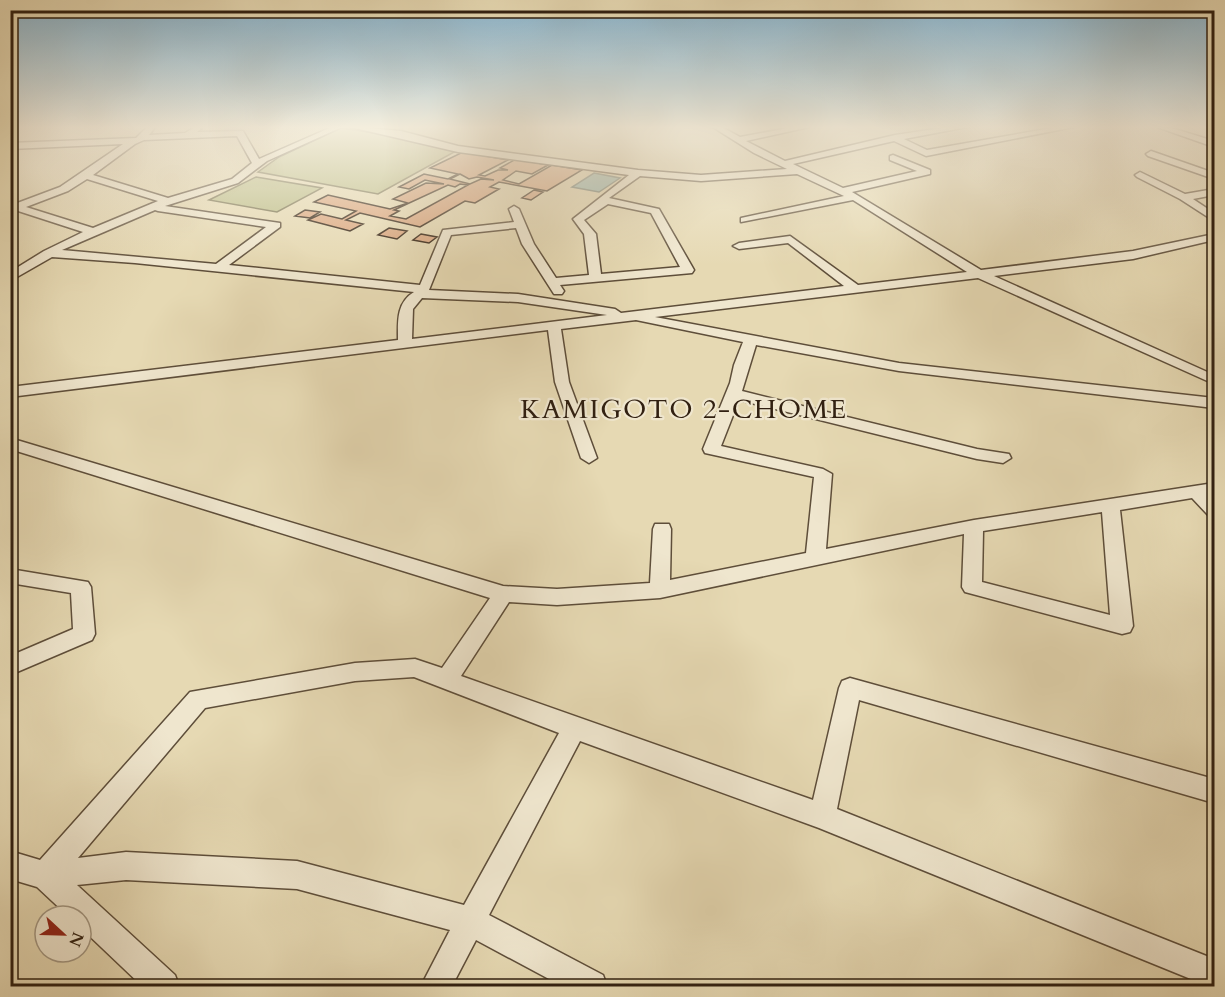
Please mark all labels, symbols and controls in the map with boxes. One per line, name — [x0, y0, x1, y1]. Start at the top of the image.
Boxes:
district label: KAMIGOTO 2-CHOME — [520, 391, 848, 428]
north arrow — [33, 904, 93, 964]
text: N — [63, 929, 89, 950]

